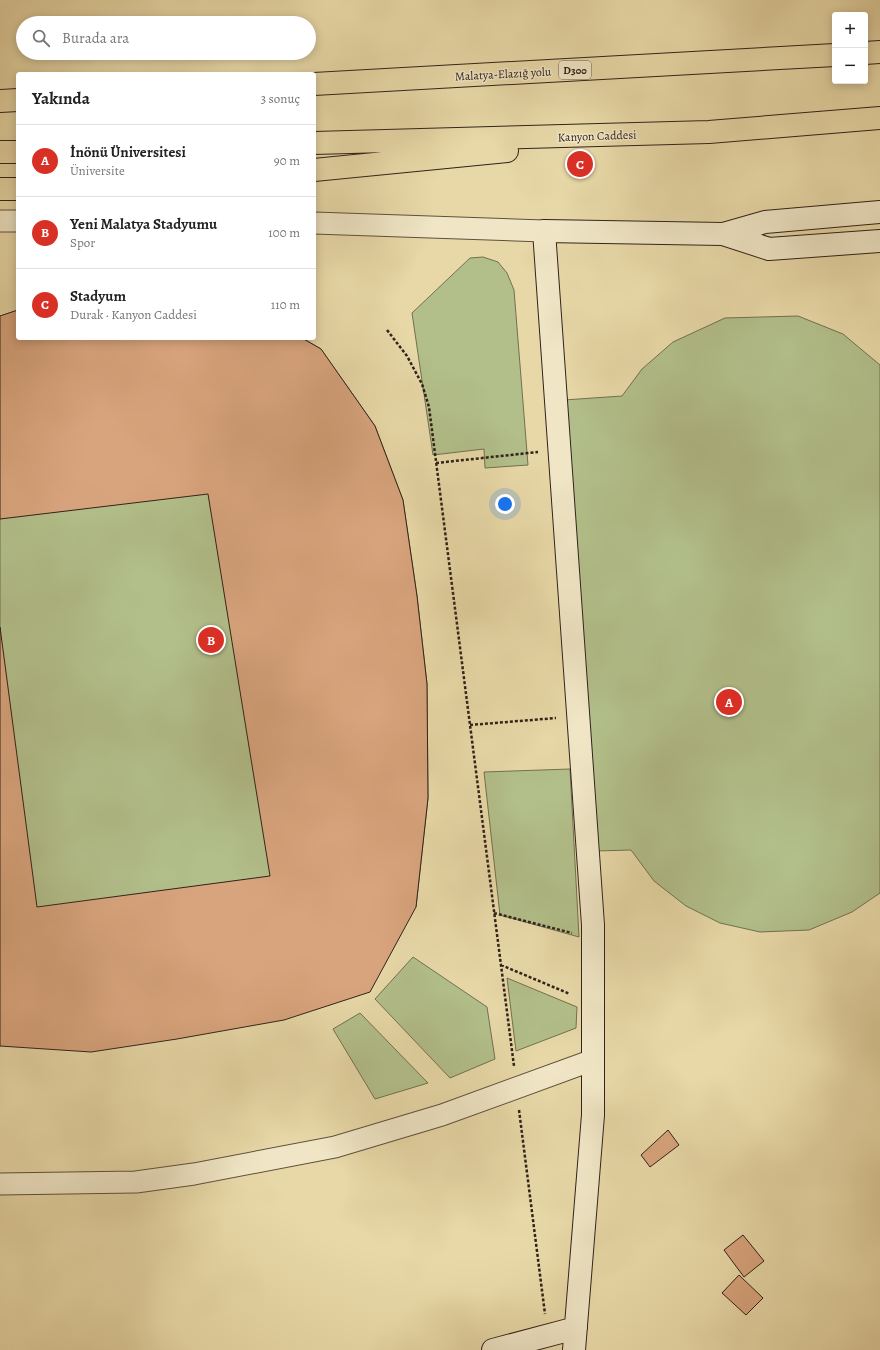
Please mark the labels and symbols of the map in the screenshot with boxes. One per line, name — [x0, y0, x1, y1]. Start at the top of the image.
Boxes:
road number: D300 — [559, 61, 591, 79]
street label: Malatya-Elazığ yolu — [454, 63, 552, 85]
street label: Kanyon Caddesi — [557, 127, 637, 145]
pin: C — [567, 149, 593, 179]
your location — [495, 494, 515, 514]
pin: B — [198, 625, 224, 655]
pin: A — [716, 687, 742, 717]

